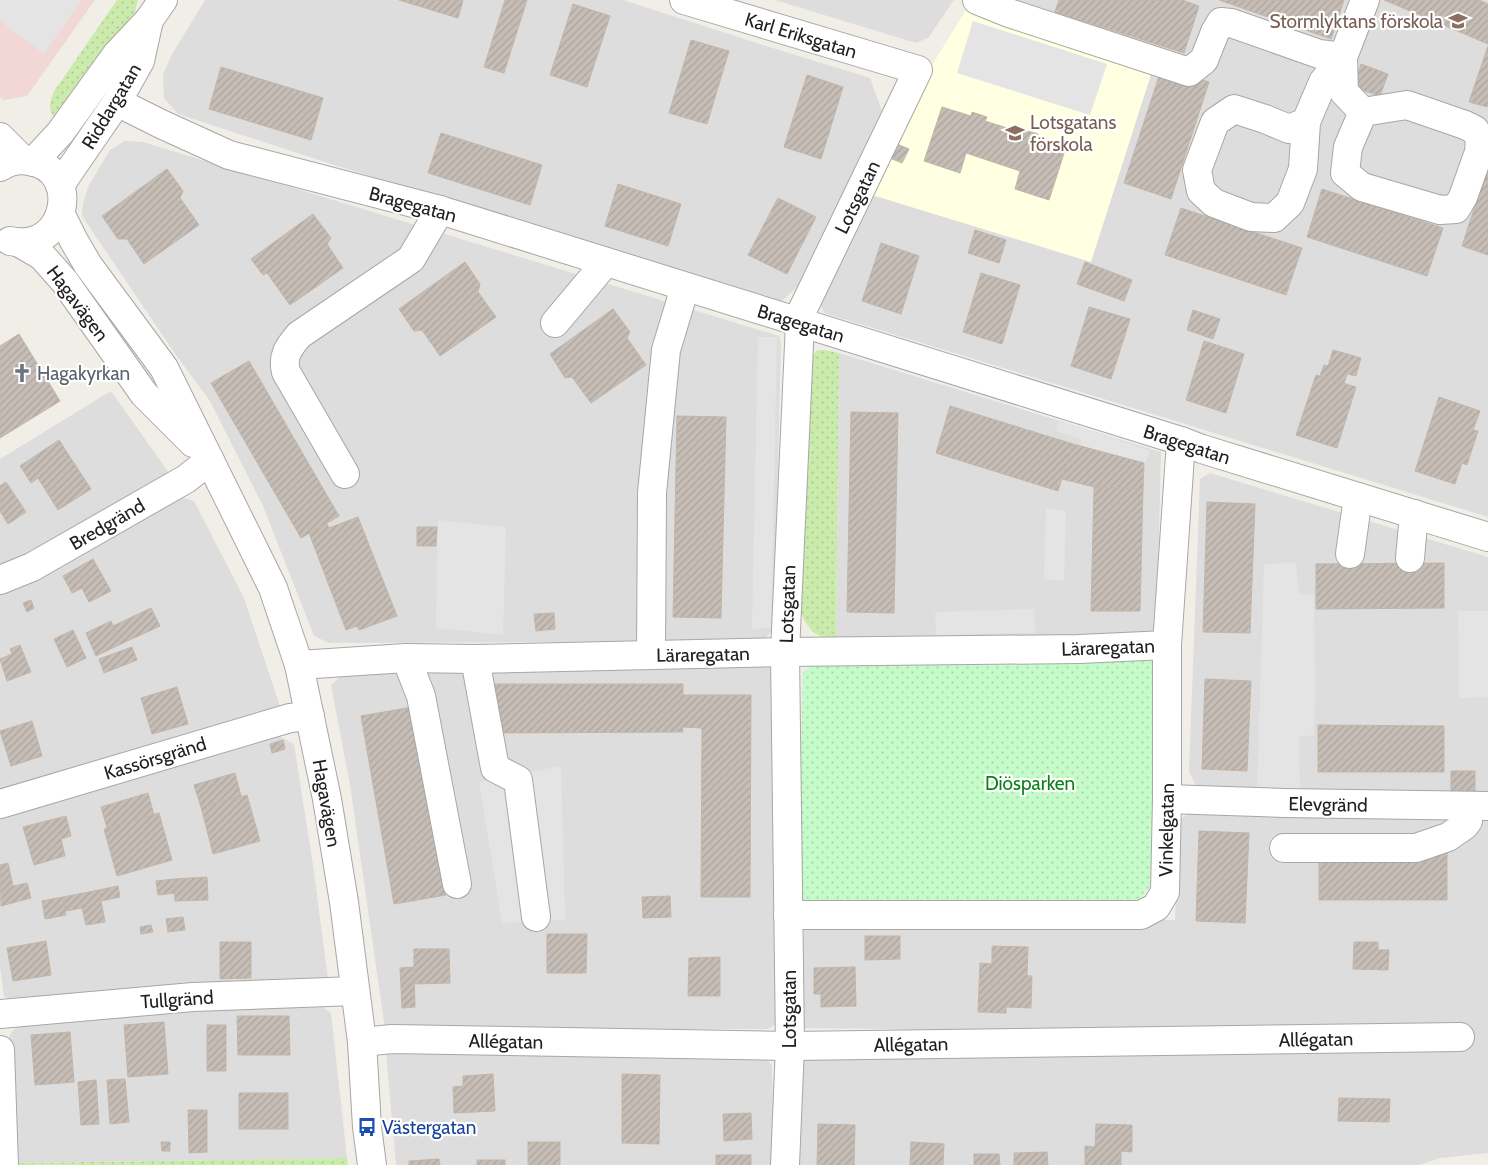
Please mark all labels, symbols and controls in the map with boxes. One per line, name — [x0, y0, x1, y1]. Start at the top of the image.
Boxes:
street label: Karl Eriksgatan — [742, 8, 860, 63]
place label: Stormlyktans förskola — [1269, 10, 1443, 33]
school or university icon: Stormlyktans förskola — [1447, 10, 1469, 32]
street label: Riddargatan — [77, 59, 146, 153]
place label: Lotsgatans förskola — [1030, 111, 1116, 156]
school or university icon: Lotsgatans förskola — [1004, 122, 1026, 144]
street label: Lotsgatan — [830, 157, 885, 238]
street label: Bragegatan — [366, 182, 459, 227]
street label: Hagavägen — [42, 261, 113, 346]
street label: Bragegatan — [754, 299, 847, 348]
church icon: Hagakyrkan — [11, 362, 33, 384]
place label: Hagakyrkan — [37, 362, 130, 385]
street label: Bragegatan — [1141, 420, 1233, 469]
street label: Bredgränd — [66, 494, 149, 555]
street label: Lotsgatan — [775, 564, 800, 644]
street label: Läraregatan — [1061, 634, 1155, 661]
street label: Läraregatan — [656, 642, 750, 667]
street label: Kassörsgränd — [101, 732, 209, 785]
street label: Hagavägen — [307, 757, 346, 849]
park label: Diösparken — [985, 772, 1075, 795]
street label: Vinkelgatan — [1154, 783, 1179, 877]
street label: Elevgränd — [1288, 792, 1368, 817]
street label: Lotsgatan — [778, 970, 801, 1048]
street label: Tullgränd — [140, 985, 214, 1014]
street label: Allégatan — [1278, 1027, 1354, 1052]
street label: Allégatan — [468, 1029, 544, 1054]
street label: Allégatan — [873, 1032, 949, 1057]
bus stop icon: Västergatan — [356, 1116, 378, 1138]
place label: Västergatan — [382, 1116, 476, 1139]

